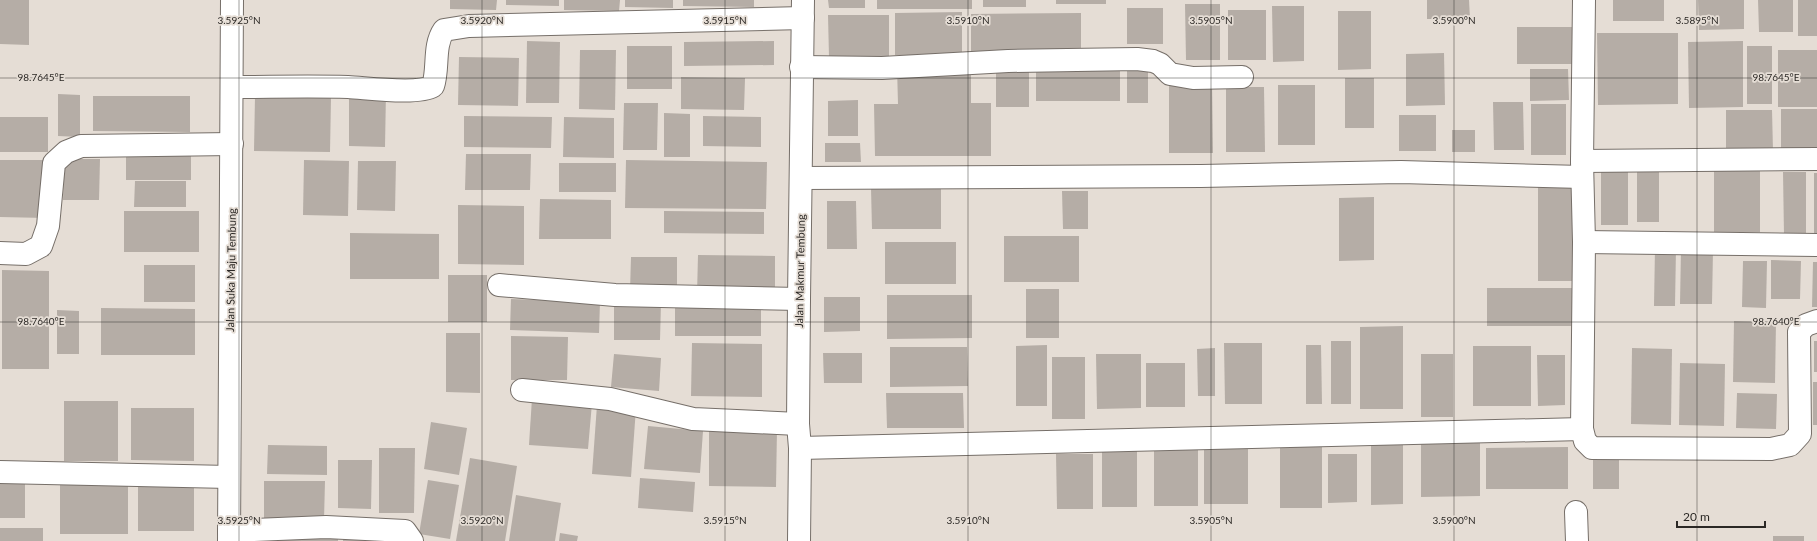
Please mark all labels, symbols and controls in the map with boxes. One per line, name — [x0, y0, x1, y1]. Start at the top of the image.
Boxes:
text: 3.5925°N — [217, 14, 261, 26]
text: 3.5920°N — [460, 14, 504, 26]
text: 3.5915°N — [703, 14, 747, 26]
text: 3.5910°N — [946, 14, 990, 26]
text: 3.5905°N — [1189, 14, 1233, 26]
text: 3.5900°N — [1432, 14, 1476, 26]
text: 3.5895°N — [1675, 14, 1719, 26]
text: 98.7645°E — [17, 71, 65, 83]
text: 98.7645°E — [1752, 71, 1800, 83]
street label: Jalan Suka Maju Tembung — [223, 208, 238, 332]
street label: Jalan Makmur Tembung — [792, 214, 807, 328]
text: 98.7640°E — [17, 315, 65, 327]
text: 98.7640°E — [1752, 315, 1800, 327]
scale bar — [1677, 503, 1765, 529]
text: 20 m — [1683, 509, 1710, 524]
text: 3.5925°N — [217, 514, 261, 526]
text: 3.5920°N — [460, 514, 504, 526]
text: 3.5915°N — [703, 514, 747, 526]
text: 3.5910°N — [946, 514, 990, 526]
text: 3.5905°N — [1189, 514, 1233, 526]
text: 3.5900°N — [1432, 514, 1476, 526]

